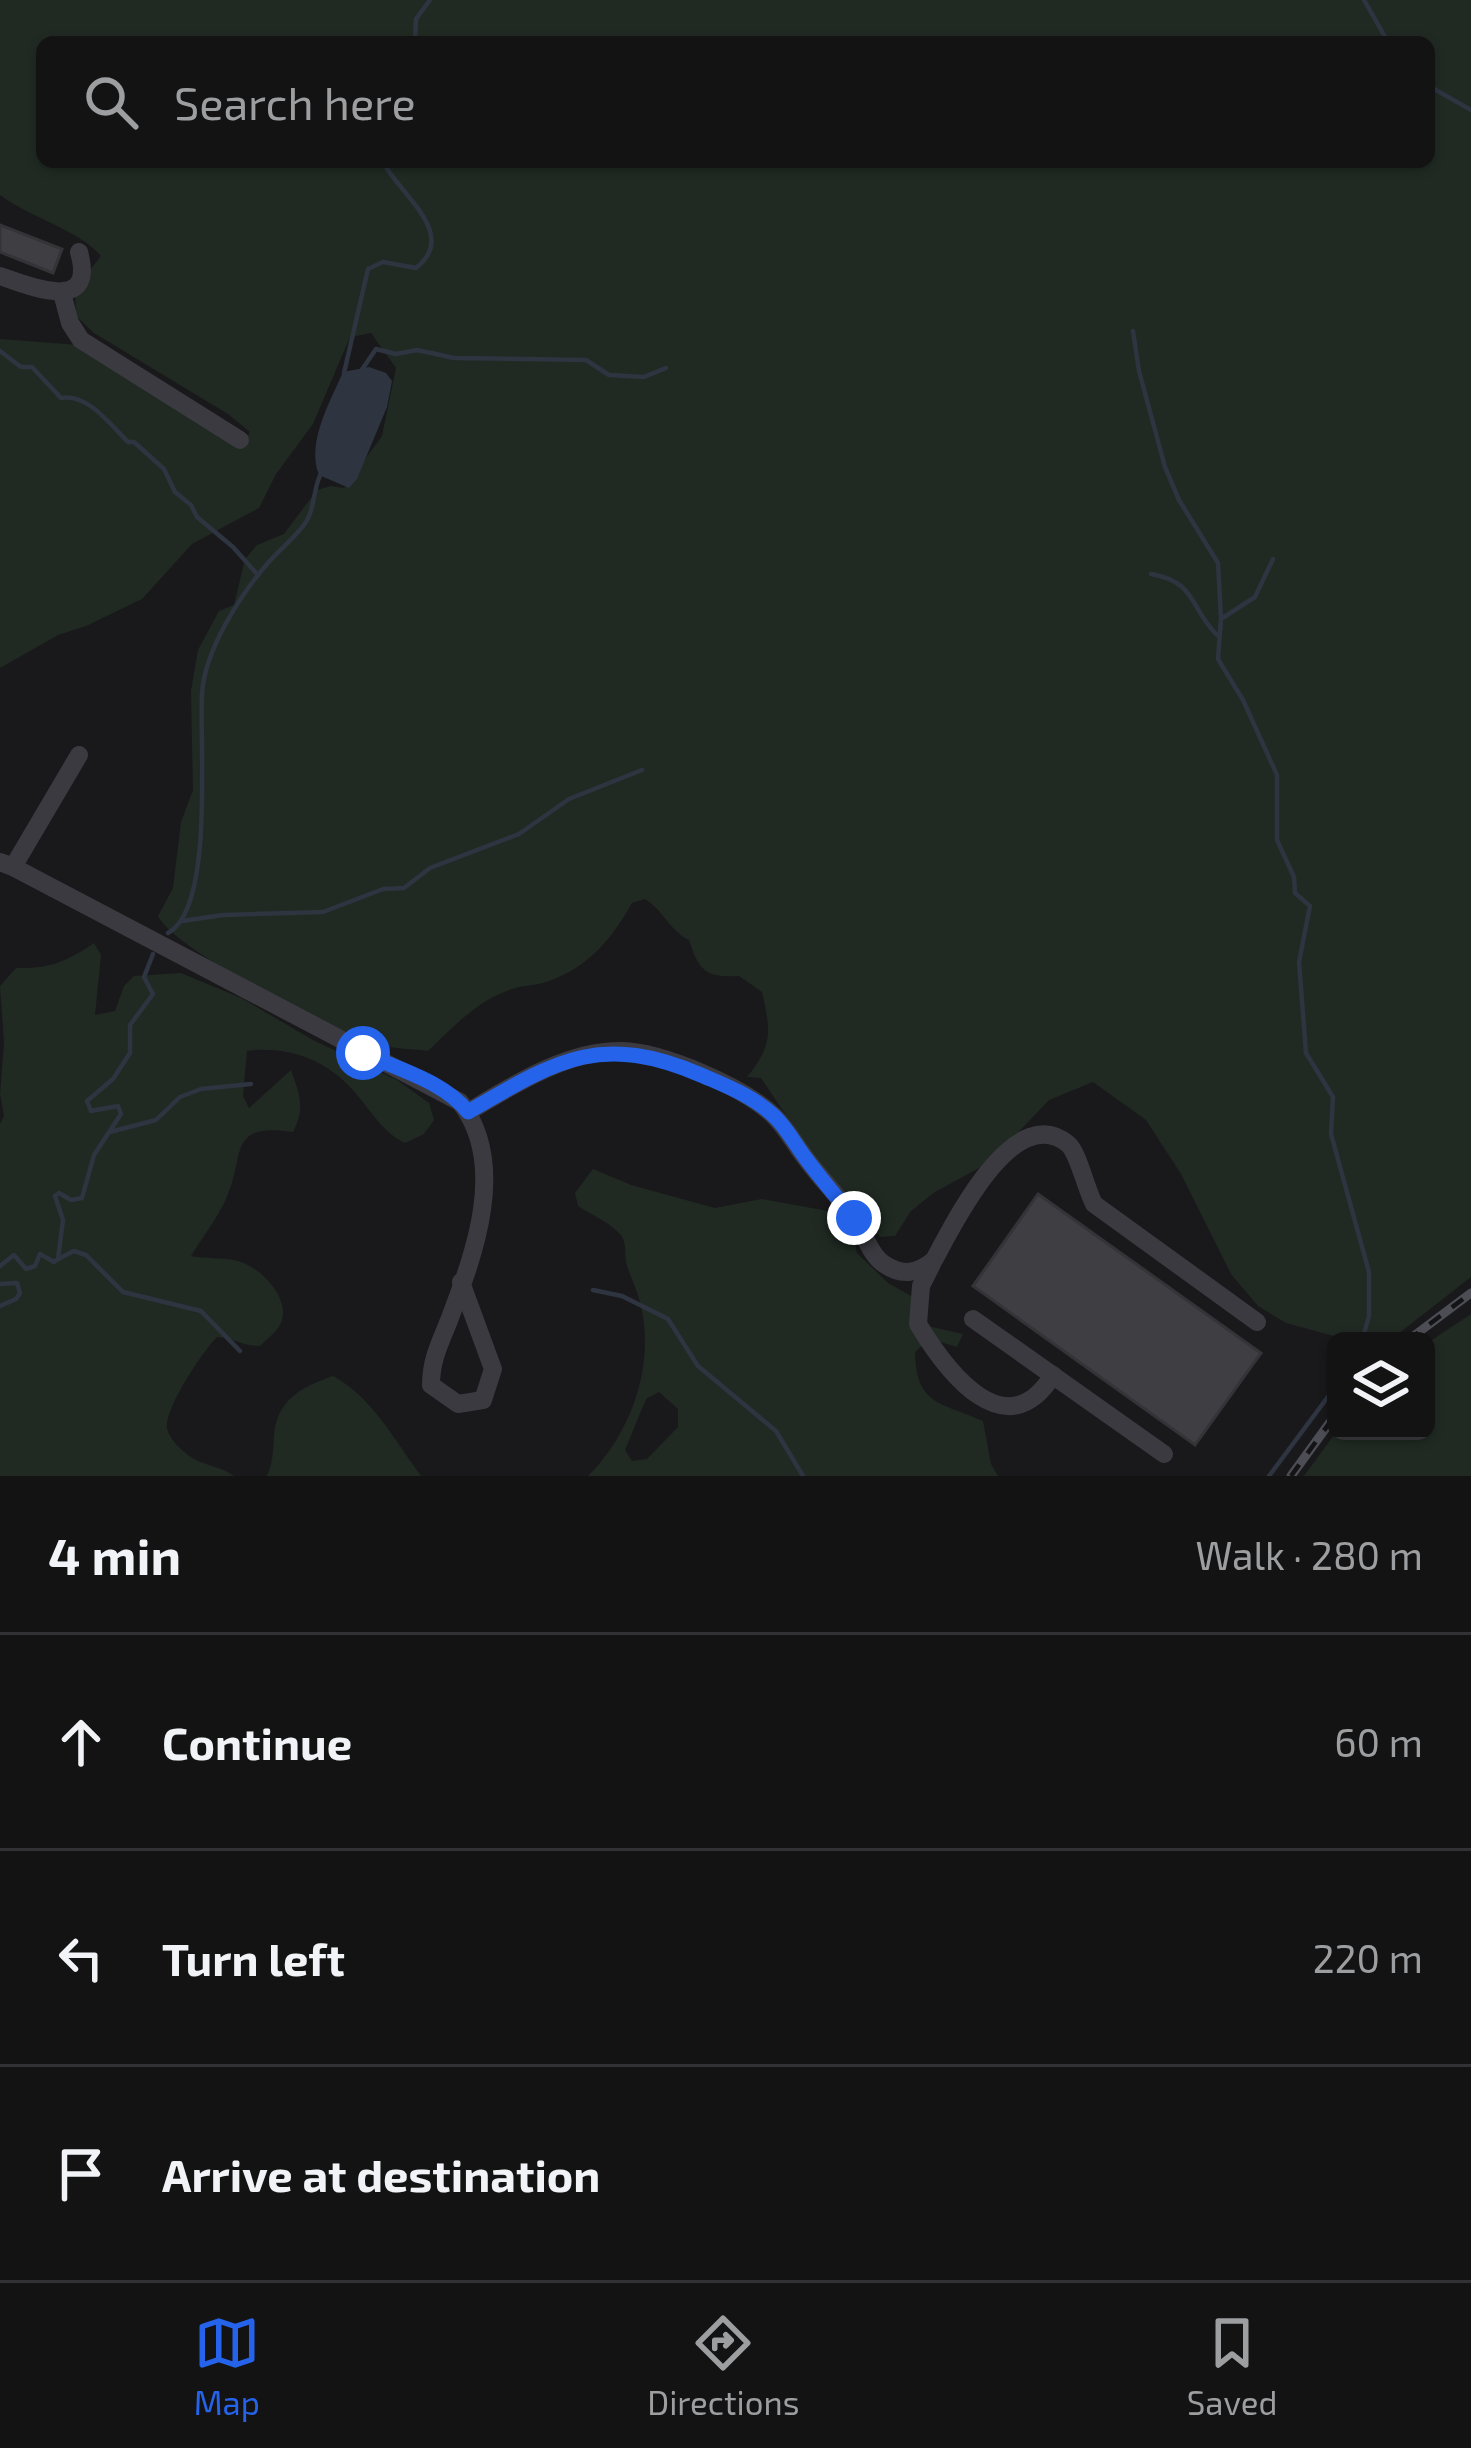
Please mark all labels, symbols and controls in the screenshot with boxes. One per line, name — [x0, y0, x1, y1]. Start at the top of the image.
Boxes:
search box — [36, 36, 1435, 168]
icon: search — [78, 69, 144, 135]
text: Search here — [174, 75, 416, 129]
route start — [336, 1026, 390, 1080]
route end — [827, 1191, 881, 1245]
map controls — [1327, 1332, 1435, 1440]
button: layers — [1327, 1332, 1435, 1440]
text: 4 min — [48, 1524, 181, 1585]
text: Walk · 280 m — [1195, 1531, 1423, 1578]
icon: ahead — [48, 1709, 114, 1775]
text: Continue — [162, 1715, 352, 1769]
text: 60 m — [1334, 1718, 1423, 1765]
icon: left — [48, 1925, 114, 1991]
text: Turn left — [162, 1931, 345, 1985]
text: 220 m — [1313, 1934, 1423, 1981]
icon: arrive — [48, 2141, 114, 2207]
text: Arrive at destination — [162, 2147, 600, 2201]
tab: Map — [194, 2310, 260, 2422]
tab: Directions — [647, 2310, 799, 2422]
tab: Saved — [1187, 2310, 1277, 2422]

